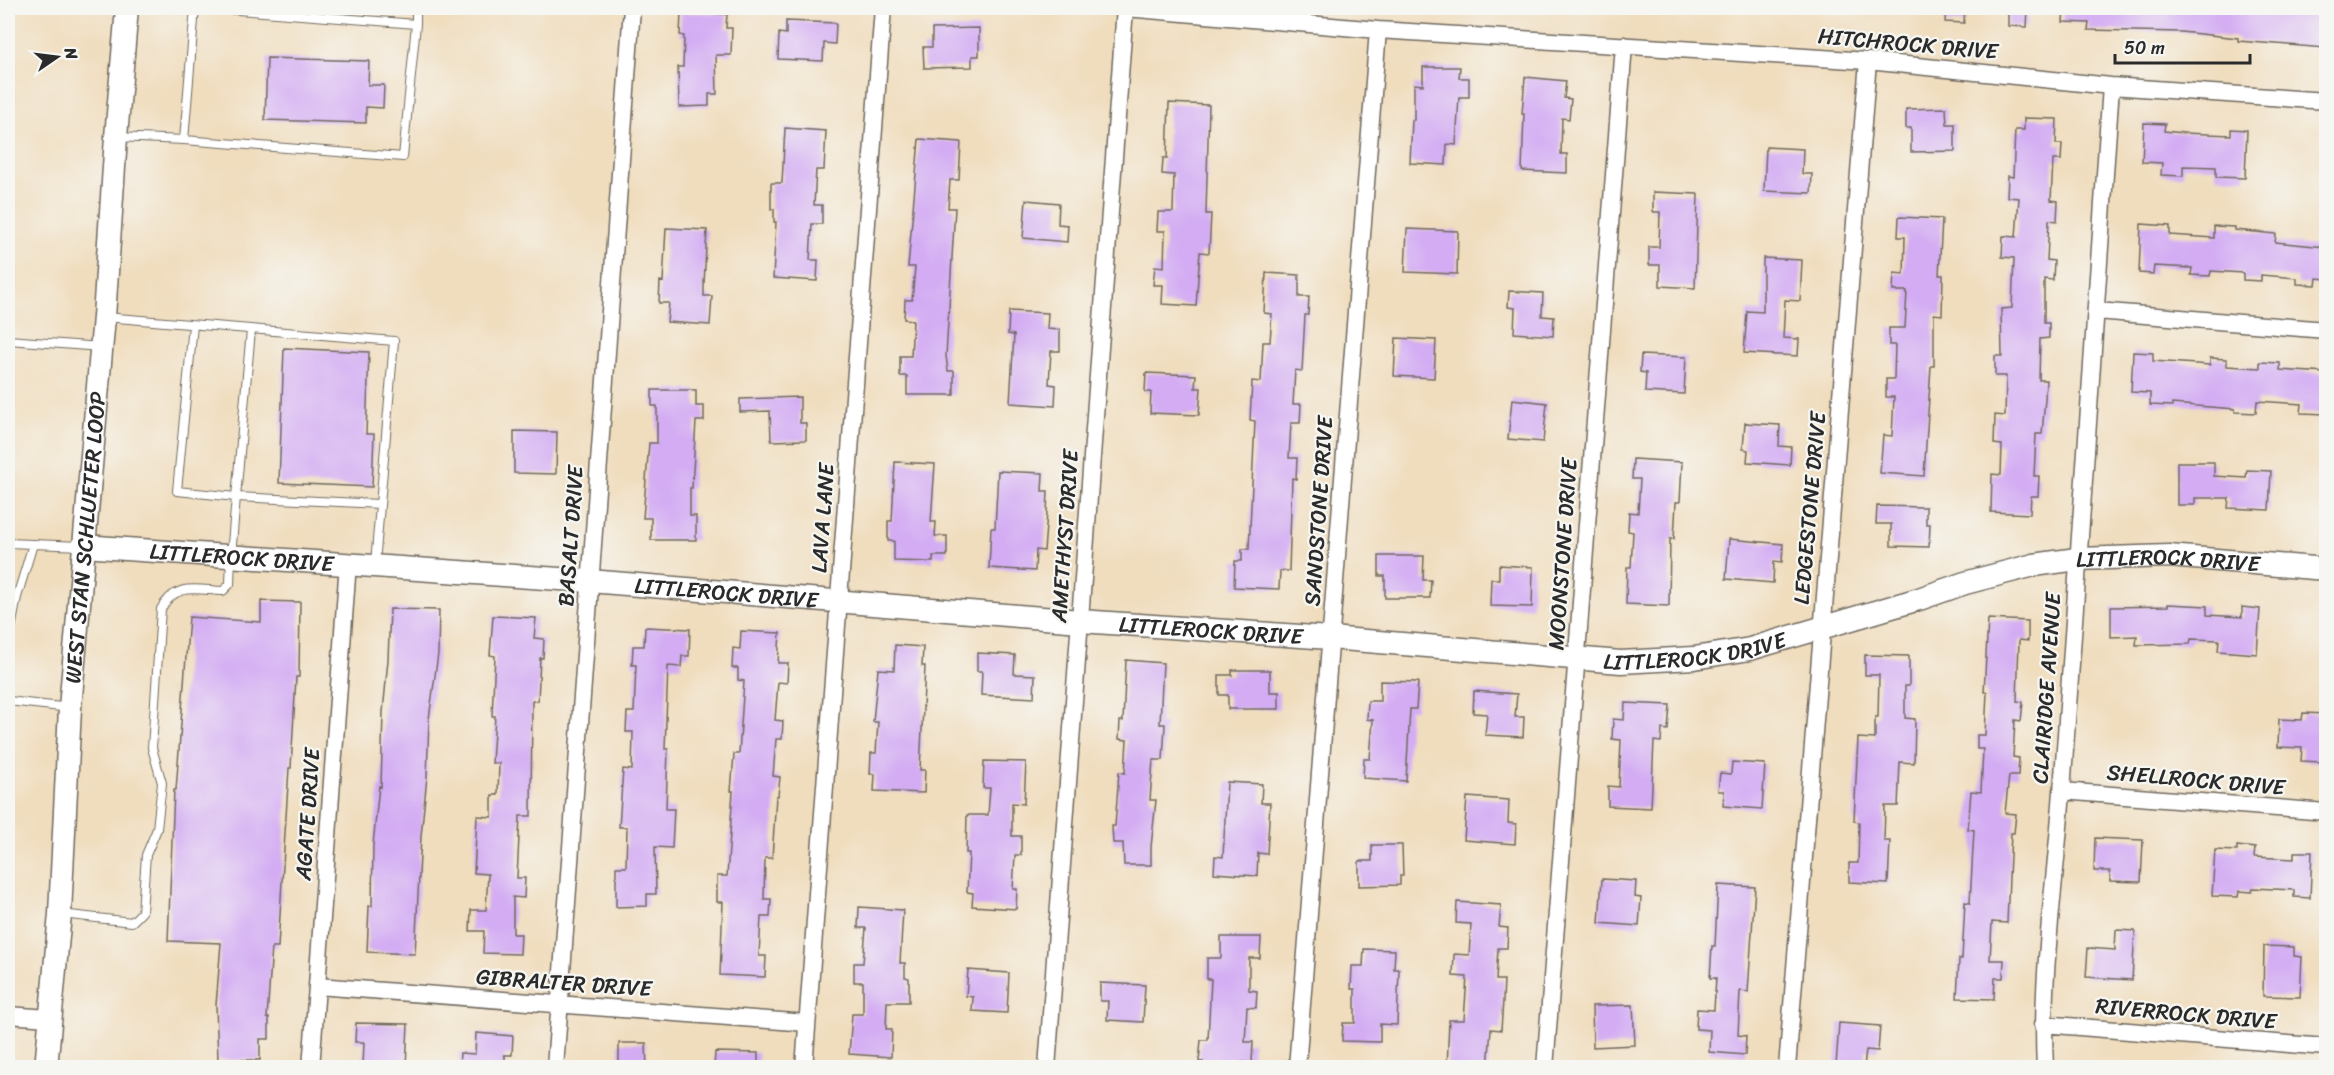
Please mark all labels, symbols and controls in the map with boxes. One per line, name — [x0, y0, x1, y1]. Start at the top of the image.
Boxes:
street label: HITCHROCK DRIVE — [1816, 16, 2001, 71]
north arrow — [27, 27, 87, 87]
scale bar — [2115, 27, 2250, 65]
text: 50 m — [2124, 32, 2165, 64]
text: N — [55, 44, 87, 63]
street label: WEST STAN SCHLUETER LOOP — [53, 390, 117, 685]
street label: LEDGESTONE DRIVE — [1782, 408, 1837, 606]
street label: SANDSTONE DRIVE — [1292, 413, 1345, 607]
street label: AMETHYST DRIVE — [1039, 446, 1090, 625]
street label: MOONSTONE DRIVE — [1536, 455, 1589, 651]
street label: LAVA LANE — [799, 460, 846, 574]
street label: BASALT DRIVE — [546, 462, 595, 608]
street label: LITTLEROCK DRIVE — [148, 532, 337, 583]
street label: LITTLEROCK DRIVE — [2075, 537, 2263, 584]
street label: LITTLEROCK DRIVE — [633, 566, 821, 620]
street label: CLAIRIDGE AVENUE — [2020, 589, 2073, 785]
street label: LITTLEROCK DRIVE — [1118, 605, 1306, 656]
street label: LITTLEROCK DRIVE — [1602, 620, 1793, 682]
street label: AGATE DRIVE — [283, 745, 332, 883]
street label: SHELLROCK DRIVE — [2105, 752, 2288, 807]
street label: GIBRALTER DRIVE — [475, 957, 655, 1008]
street label: RIVERROCK DRIVE — [2094, 986, 2280, 1041]

